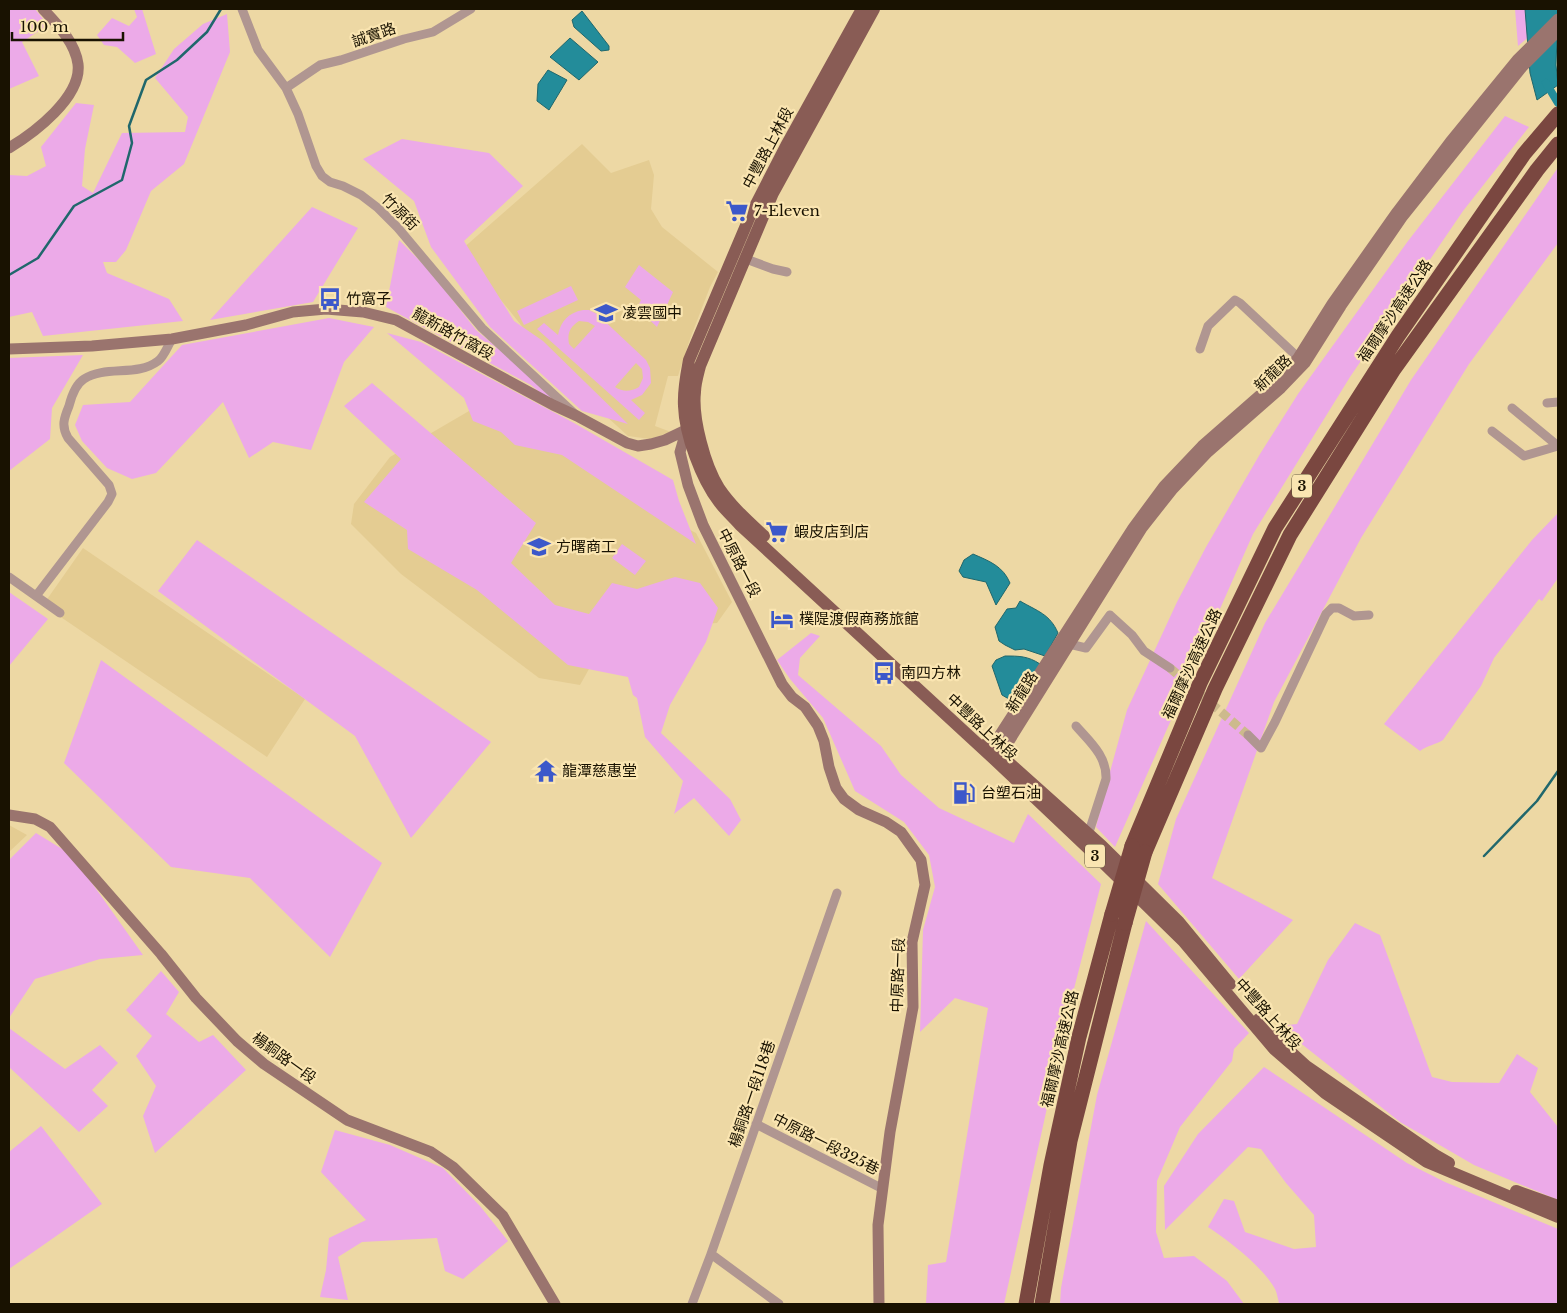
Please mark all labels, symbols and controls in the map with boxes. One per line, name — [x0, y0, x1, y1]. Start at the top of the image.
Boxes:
scale bar — [12, 10, 124, 42]
text: 100 m — [20, 17, 69, 36]
street label: 誠實路 — [349, 18, 398, 51]
street label: 中豐路上林段 — [738, 104, 797, 192]
street label: 竹源街 — [378, 189, 423, 234]
supermarket icon: 7-Eleven — [724, 198, 750, 224]
place label: 7-Eleven — [754, 201, 820, 220]
street label: 福爾摩沙高速公路 — [1353, 256, 1436, 366]
bus stop icon: 竹窩子 — [317, 286, 343, 312]
place label: 竹窩子 — [346, 289, 391, 308]
school or university icon: 凌雲國中 — [593, 300, 619, 326]
street label: 龍新路竹窩段 — [409, 303, 497, 364]
place label: 凌雲國中 — [622, 303, 682, 322]
street label: 新龍路 — [1250, 350, 1295, 395]
road number: 3 — [1292, 474, 1312, 498]
supermarket icon: 蝦皮店到店 — [764, 519, 790, 545]
place label: 蝦皮店到店 — [794, 522, 869, 541]
street label: 中原路一段 — [714, 525, 765, 601]
school or university icon: 方曙商工 — [526, 534, 552, 560]
place label: 方曙商工 — [556, 537, 616, 556]
street label: 福爾摩沙高速公路 — [1158, 605, 1226, 722]
hotel icon: 樸隄渡假商務旅館 — [769, 606, 795, 632]
place label: 樸隄渡假商務旅館 — [799, 609, 919, 628]
bus stop icon: 南四方林 — [871, 660, 897, 686]
place label: 南四方林 — [901, 663, 961, 682]
street label: 新龍路 — [1002, 668, 1042, 716]
street label: 中豐路上林段 — [943, 689, 1022, 764]
temple icon: 龍潭慈惠堂 — [533, 758, 559, 784]
place label: 龍潭慈惠堂 — [562, 761, 637, 780]
fuel station icon: 台塑石油 — [951, 780, 977, 806]
place label: 台塑石油 — [981, 783, 1041, 802]
road number: 3 — [1085, 844, 1105, 868]
street label: 中原路一段 — [887, 937, 908, 1013]
street label: 中豐路上林段 — [1231, 974, 1306, 1053]
street label: 福爾摩沙高速公路 — [1037, 988, 1082, 1109]
street label: 楊銅路一段 — [248, 1028, 320, 1087]
street label: 楊銅路一段118巷 — [724, 1038, 779, 1150]
street label: 中原路一段325巷 — [770, 1109, 883, 1179]

